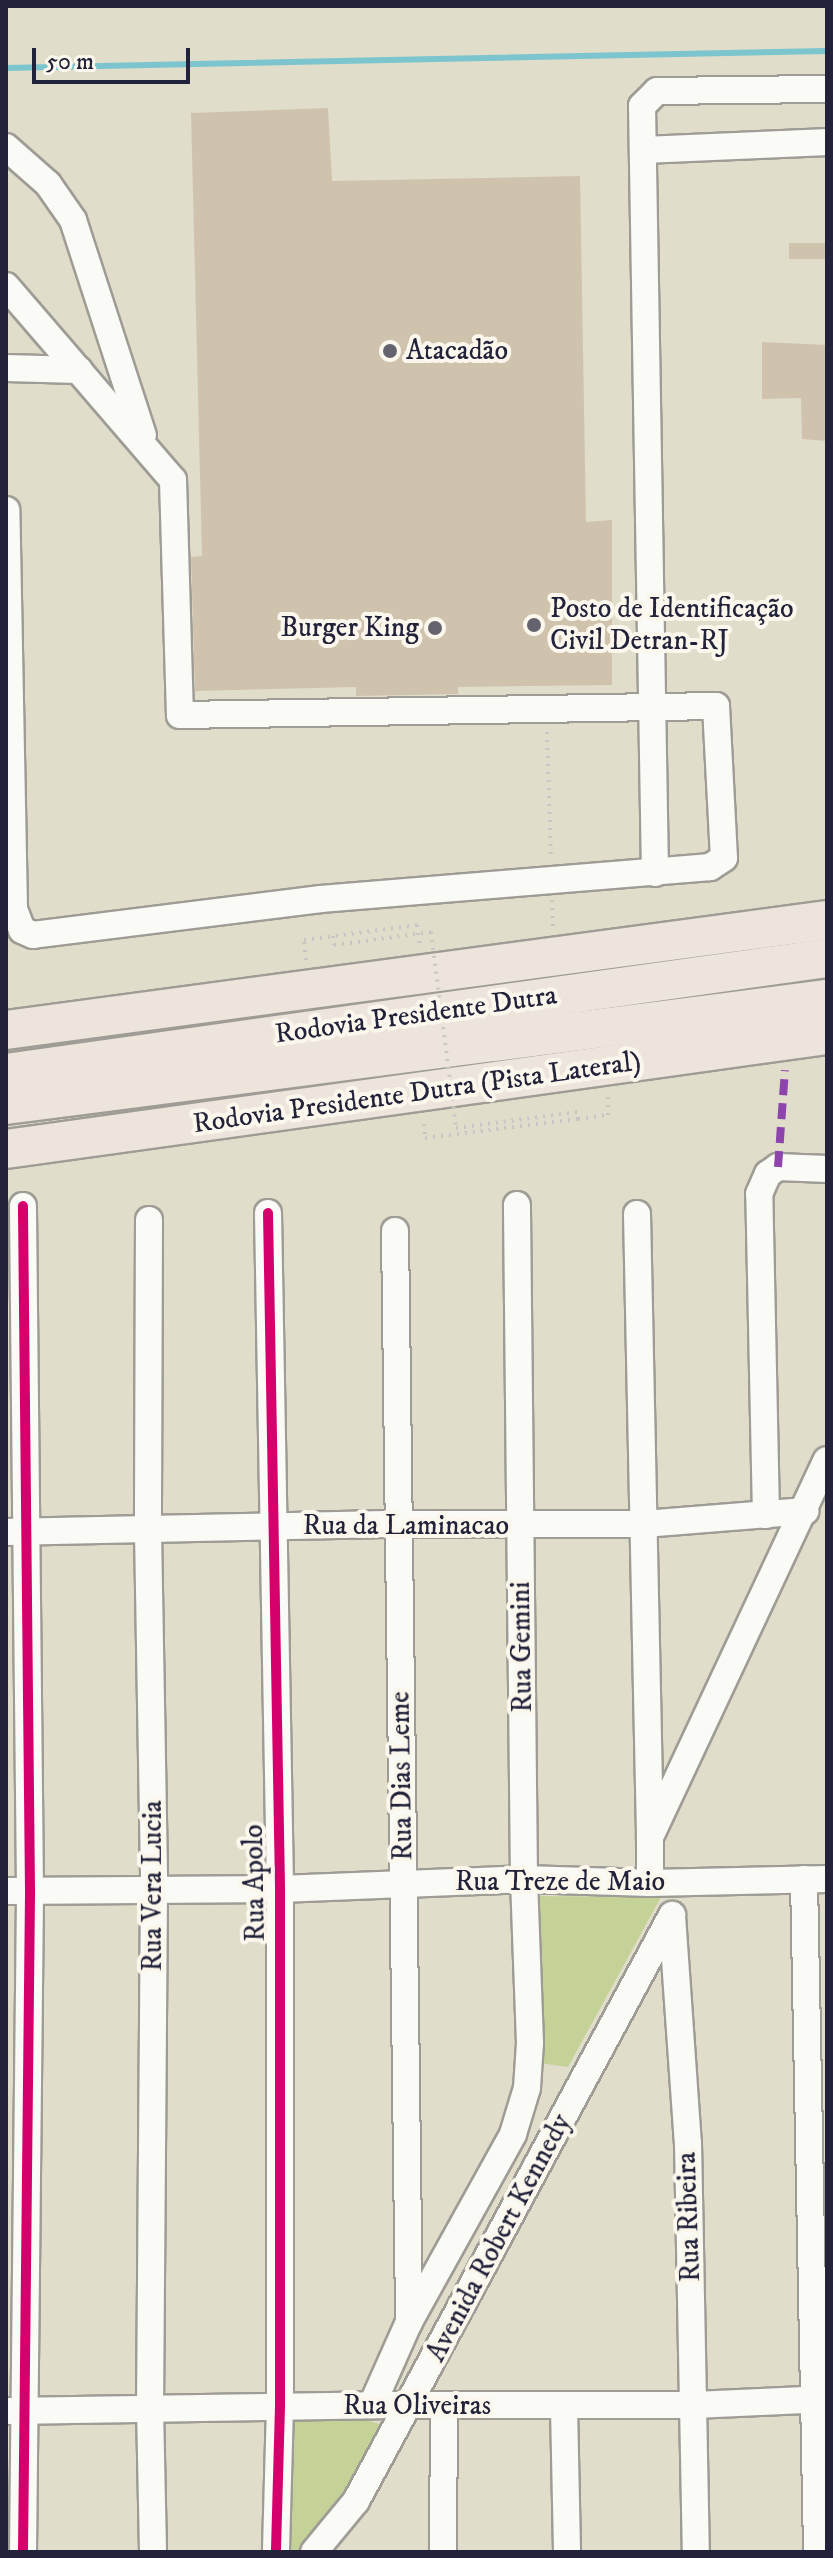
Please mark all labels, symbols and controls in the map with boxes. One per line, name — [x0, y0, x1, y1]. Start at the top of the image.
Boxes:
scale bar — [36, 32, 194, 82]
text: 50 m — [46, 47, 94, 77]
place label: Atacadão — [406, 334, 508, 368]
marker: Atacadão — [381, 342, 399, 360]
place label: Posto de Identificação Civil Detran-RJ — [550, 592, 794, 658]
place label: Burger King — [281, 611, 419, 645]
marker: Posto de Identificação Civil Detran-RJ — [525, 616, 543, 634]
marker: Burger King — [426, 619, 444, 637]
street label: Rodovia Presidente Dutra — [273, 979, 559, 1051]
street label: Rodovia Presidente Dutra (Pista Lateral) — [191, 1045, 643, 1141]
street label: Rua da Laminacao — [303, 1509, 509, 1543]
street label: Rua Gemini — [504, 1581, 540, 1713]
street label: Rua Dias Leme — [384, 1691, 420, 1861]
street label: Rua Vera Lucia — [136, 1800, 170, 1972]
street label: Rua Apolo — [237, 1824, 273, 1942]
street label: Rua Treze de Maio — [455, 1865, 665, 1899]
street label: Avenida Robert Kennedy — [419, 2108, 579, 2368]
street label: Rua Ribeira — [670, 2151, 708, 2283]
street label: Rua Oliveiras — [343, 2389, 491, 2423]

